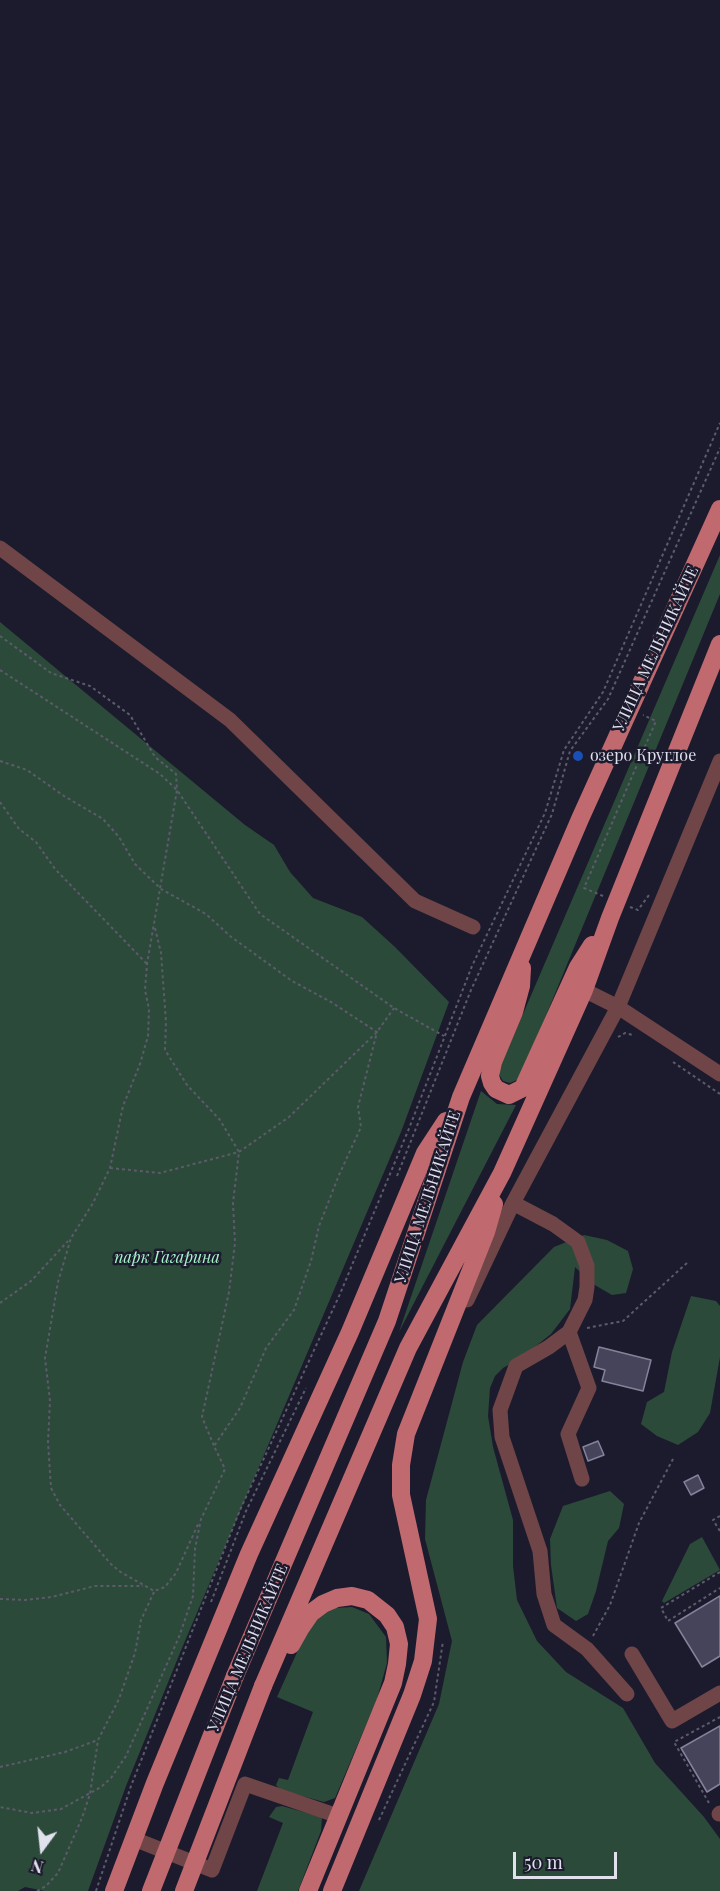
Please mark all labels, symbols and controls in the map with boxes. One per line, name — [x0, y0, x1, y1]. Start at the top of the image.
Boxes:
street label: УЛИЦА МЕЛЬНИКАЙТЕ — [609, 563, 703, 735]
place label: озеро Круглое — [590, 746, 696, 766]
marker: озеро Круглое — [571, 749, 585, 763]
street label: УЛИЦА МЕЛЬНИКАЙТЕ — [391, 1108, 465, 1286]
park label: парк Гагарина — [114, 1248, 220, 1268]
street label: УЛИЦА МЕЛЬНИКАЙТЕ — [204, 1561, 292, 1735]
north arrow — [12, 1819, 72, 1879]
scale bar — [516, 1840, 620, 1878]
text: 50 m — [524, 1850, 563, 1874]
text: N — [29, 1855, 46, 1879]

